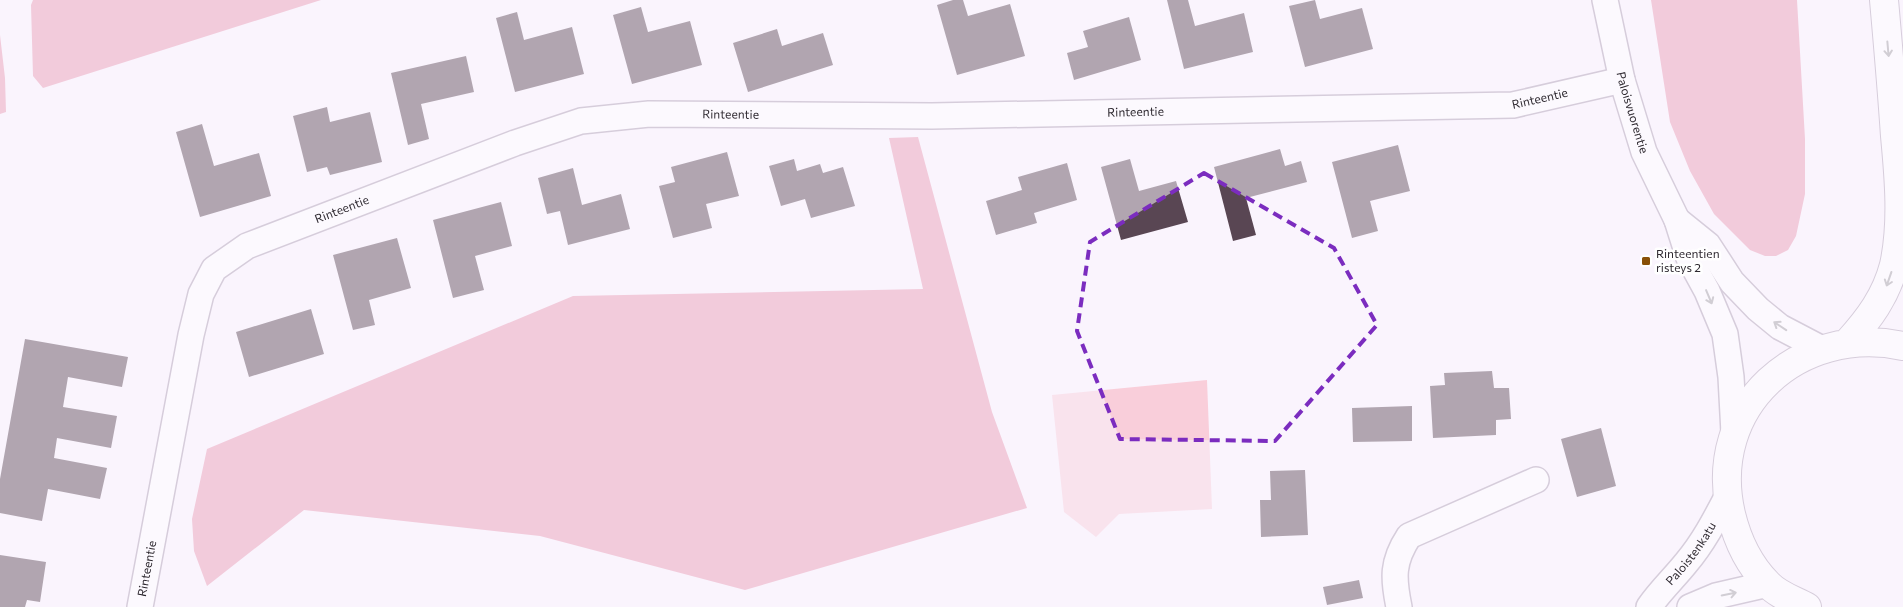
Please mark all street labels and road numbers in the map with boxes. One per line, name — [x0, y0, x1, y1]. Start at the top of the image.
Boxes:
street label: Paloisvuorentie — [1614, 70, 1652, 155]
street label: Rinteentie — [1510, 85, 1569, 111]
street label: Rinteentie — [1107, 104, 1164, 119]
street label: Rinteentie — [702, 106, 759, 121]
street label: Rinteentie — [313, 192, 371, 225]
street label: Paloistenkatu — [1662, 519, 1718, 587]
street label: Rinteentie — [134, 539, 158, 598]

